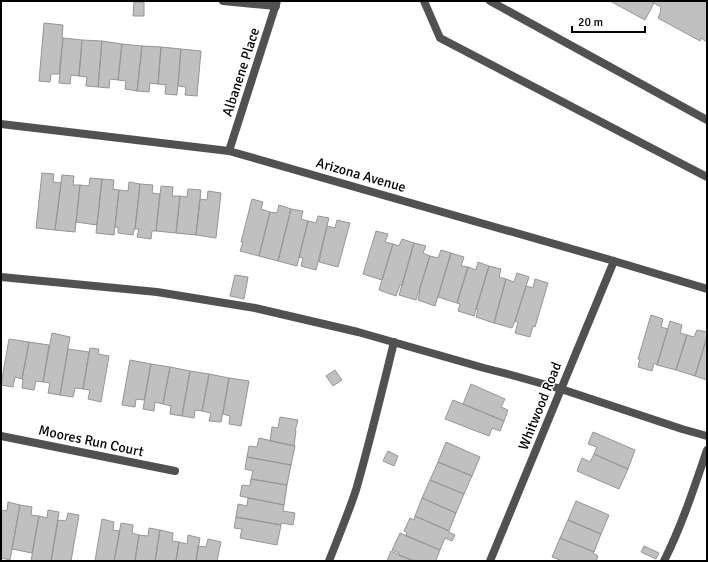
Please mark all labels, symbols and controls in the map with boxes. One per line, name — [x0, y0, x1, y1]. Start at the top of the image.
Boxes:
scale bar — [572, 8, 645, 34]
text: 20 m — [578, 15, 603, 30]
street label: Albanene Place — [219, 26, 263, 118]
street label: Arizona Avenue — [314, 154, 408, 196]
street label: Whitwood Road — [515, 360, 565, 452]
street label: Moores Run Court — [37, 422, 145, 460]

